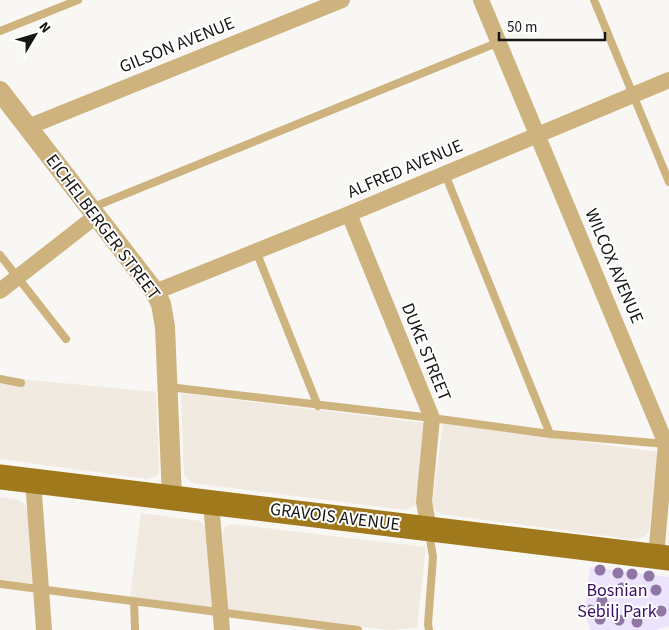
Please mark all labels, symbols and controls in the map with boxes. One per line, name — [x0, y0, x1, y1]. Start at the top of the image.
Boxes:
north arrow — [10, 10, 60, 60]
scale bar — [499, 10, 605, 42]
street label: GILSON AVENUE — [116, 11, 238, 79]
text: 50 m — [507, 17, 537, 38]
text: N — [34, 18, 55, 37]
street label: ALFRED AVENUE — [344, 133, 466, 205]
street label: EICHELBERGER STREET — [40, 149, 166, 305]
street label: WILCOX AVENUE — [579, 205, 649, 327]
street label: DUKE STREET — [395, 299, 457, 405]
street label: GRAVOIS AVENUE — [269, 497, 401, 537]
park label: Bosnian Sebilj Park — [577, 578, 657, 624]

